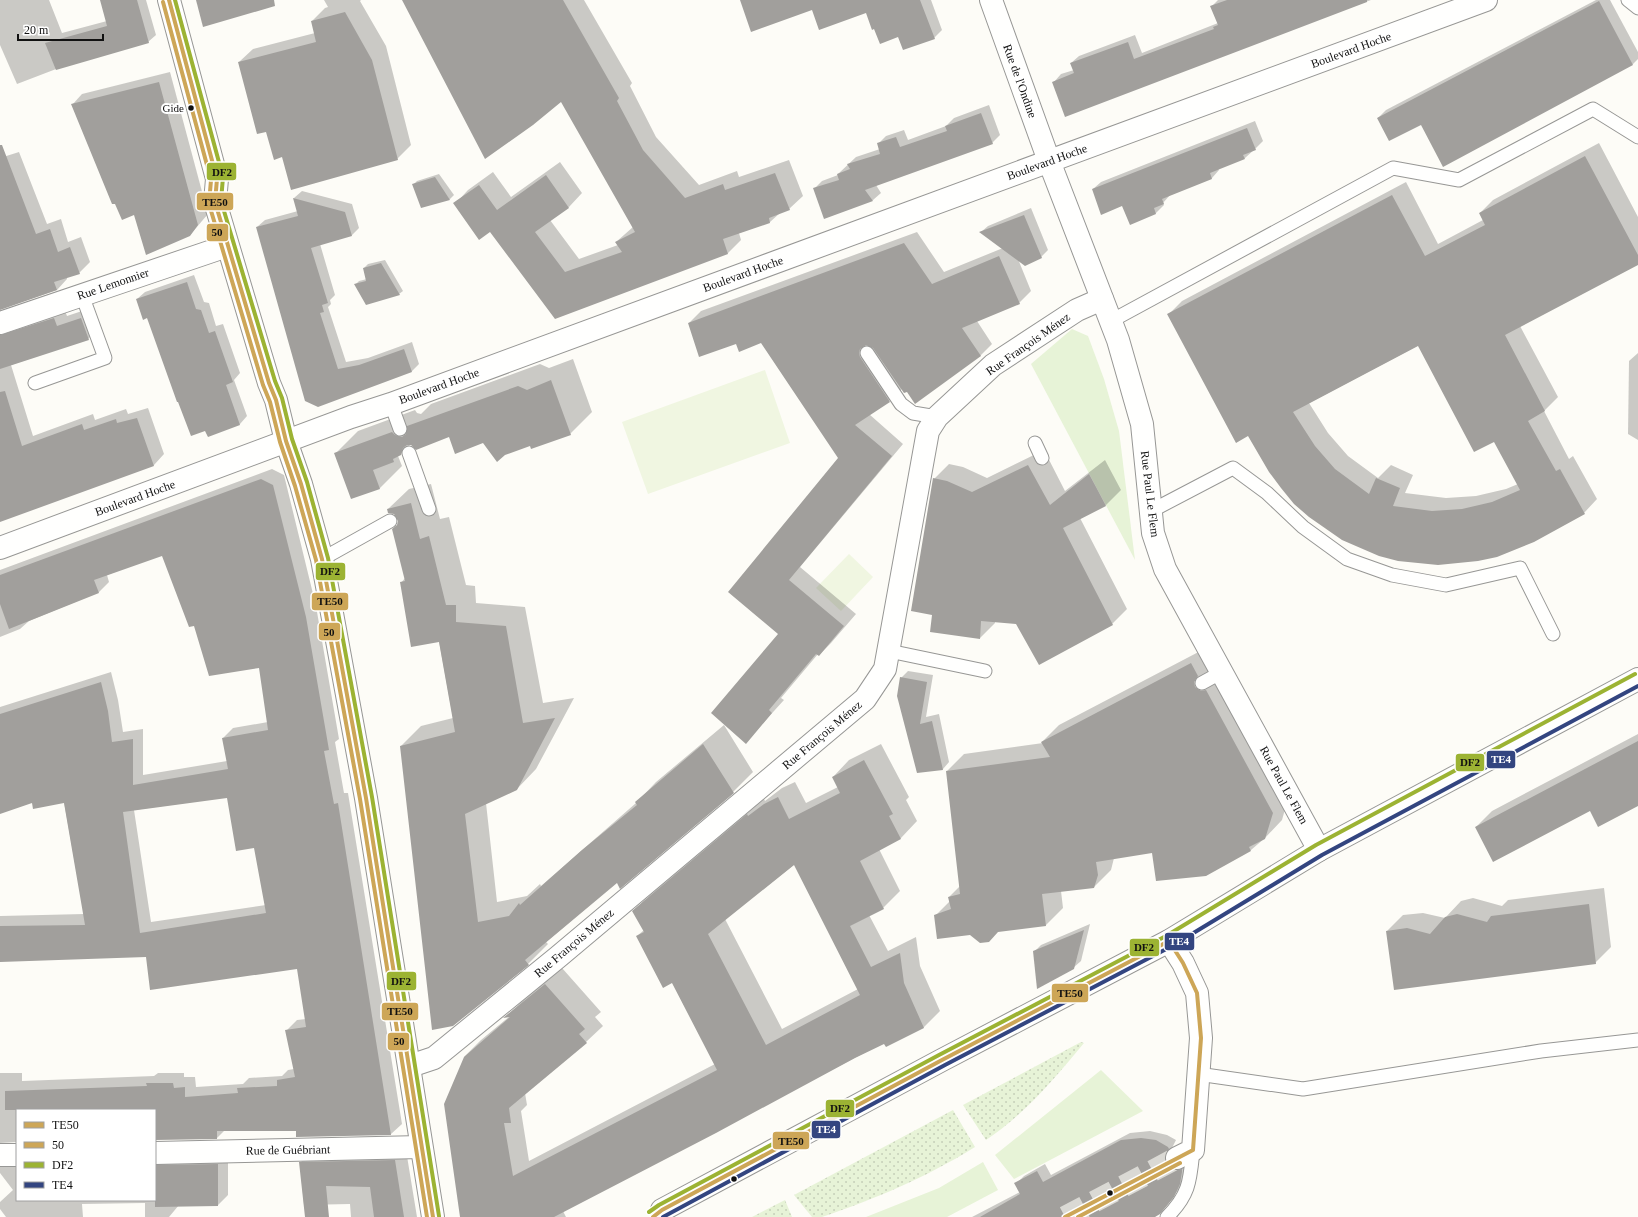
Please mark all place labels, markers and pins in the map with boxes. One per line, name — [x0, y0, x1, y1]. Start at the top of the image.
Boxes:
place label: Gide — [163, 102, 184, 114]
marker: Gide — [186, 103, 196, 113]
unlabelled marker — [729, 1174, 739, 1184]
unlabelled marker — [1105, 1188, 1115, 1198]

